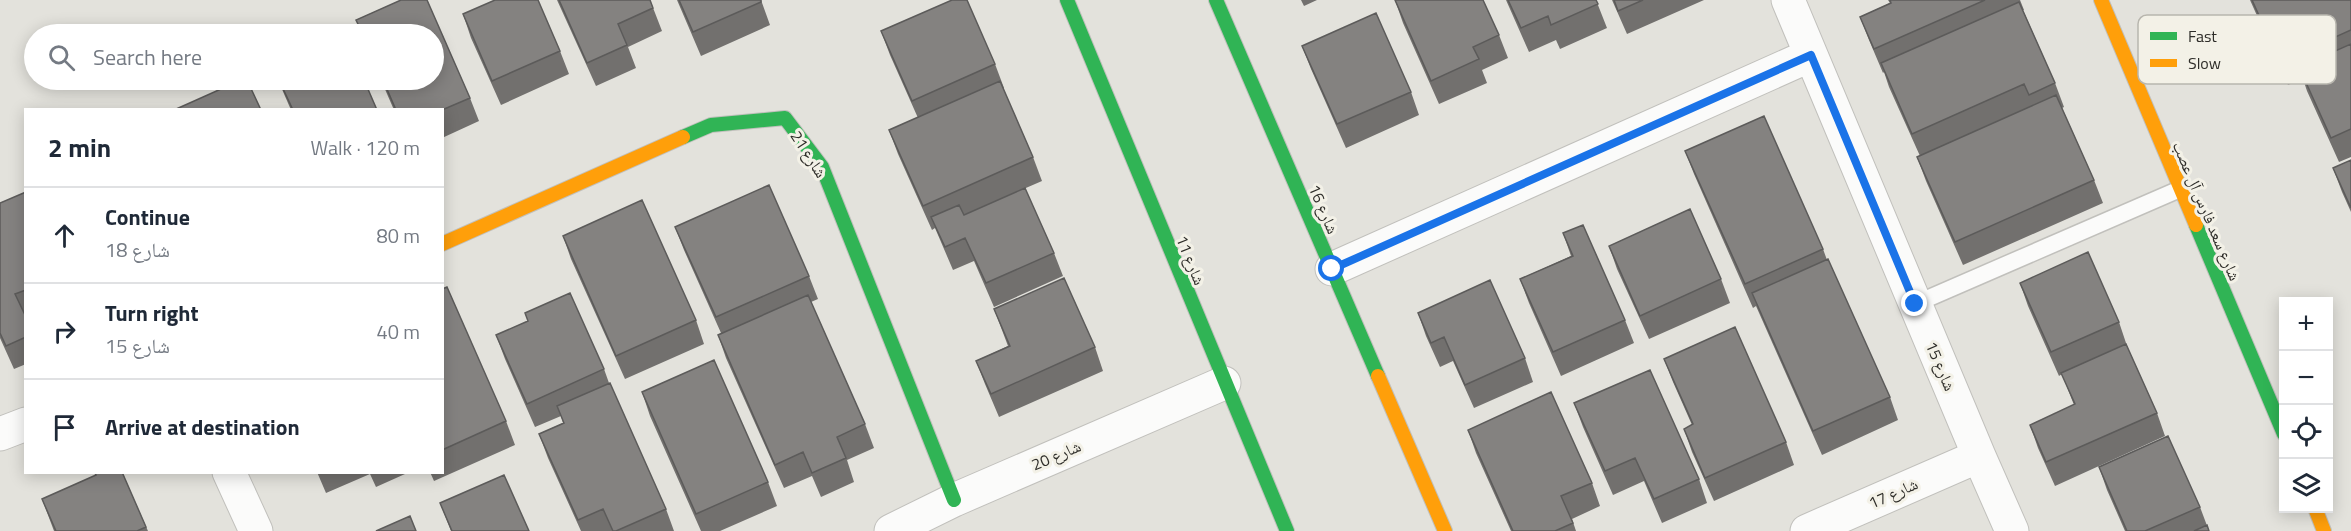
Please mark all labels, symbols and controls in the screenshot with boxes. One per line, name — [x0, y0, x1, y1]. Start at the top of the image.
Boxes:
legend — [2138, 15, 2336, 84]
search box — [24, 24, 444, 90]
text: Fast — [2188, 24, 2217, 48]
text: Search here — [93, 40, 202, 74]
icon: search — [45, 41, 78, 74]
text: Slow — [2188, 51, 2221, 75]
street label: شارع 21 — [785, 126, 833, 182]
text: 2 min — [48, 128, 111, 167]
text: Walk · 120 m — [311, 132, 420, 163]
street label: شارع سعد فارس آل عصب — [2167, 138, 2247, 284]
street label: شارع 16 — [1303, 180, 1345, 238]
text: Continue — [105, 200, 190, 234]
icon: ahead — [48, 219, 81, 252]
text: 80 m — [376, 220, 420, 251]
street label: شارع 11 — [1170, 231, 1212, 289]
text: شارع 18 — [105, 234, 170, 265]
route start — [1318, 255, 1344, 281]
route end — [1901, 290, 1927, 316]
text: Turn right — [105, 296, 199, 330]
map controls — [2279, 297, 2333, 513]
button: + — [2279, 297, 2333, 351]
icon: right — [48, 315, 81, 348]
text: 40 m — [376, 316, 420, 347]
text: شارع 15 — [105, 330, 170, 361]
street label: شارع 15 — [1920, 337, 1962, 395]
button: − — [2279, 351, 2333, 405]
button: locate — [2279, 405, 2333, 459]
text: Arrive at destination — [105, 410, 300, 444]
icon: arrive — [48, 411, 81, 444]
street label: شارع 20 — [1027, 434, 1085, 476]
button: layers — [2279, 459, 2333, 513]
street label: شارع 17 — [1864, 471, 1922, 515]

